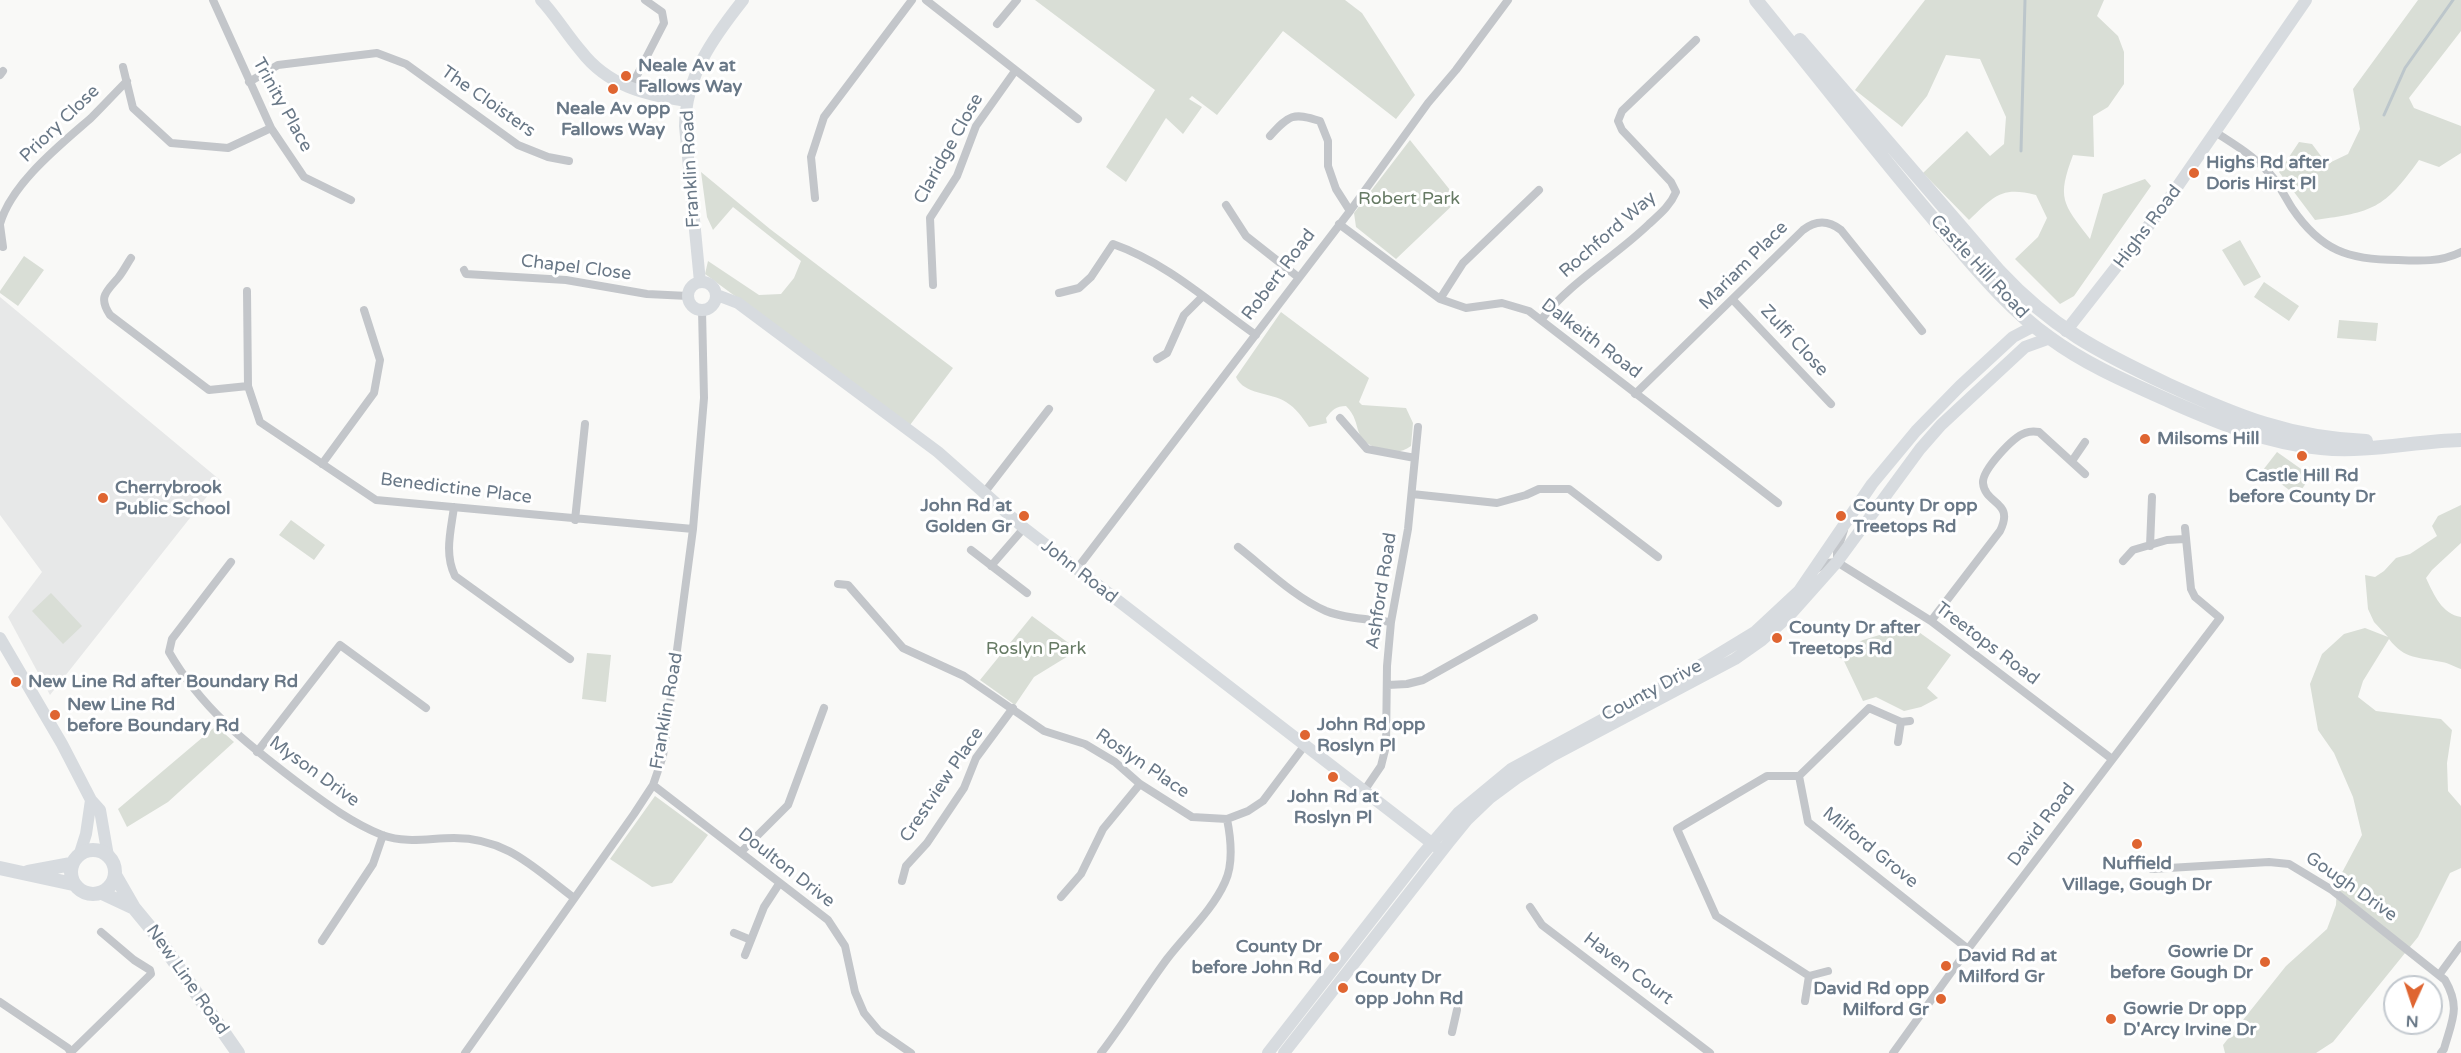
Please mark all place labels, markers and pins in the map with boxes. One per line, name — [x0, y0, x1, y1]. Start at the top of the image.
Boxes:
place label: Neale Av at Fallows Way — [638, 55, 742, 98]
marker: Neale Av at Fallows Way — [619, 69, 633, 83]
marker: Neale Av opp Fallows Way — [606, 82, 620, 96]
place label: Neale Av opp Fallows Way — [556, 98, 670, 140]
place label: Highs Rd after Doris Hirst Pl — [2206, 152, 2329, 195]
marker: Highs Rd after Doris Hirst Pl — [2187, 166, 2201, 180]
place label: Milsoms Hill — [2157, 428, 2259, 450]
marker: Milsoms Hill — [2138, 432, 2152, 446]
marker: Castle Hill Rd before County Dr — [2295, 449, 2309, 463]
place label: Castle Hill Rd before County Dr — [2229, 465, 2375, 508]
place label: Cherrybrook Public School — [115, 477, 231, 520]
marker: Cherrybrook Public School — [96, 491, 110, 505]
place label: John Rd at Golden Gr — [920, 495, 1012, 538]
place label: County Dr opp Treetops Rd — [1853, 495, 1978, 538]
marker: John Rd at Golden Gr — [1017, 509, 1031, 523]
marker: County Dr opp Treetops Rd — [1834, 509, 1848, 523]
place label: County Dr after Treetops Rd — [1789, 617, 1920, 660]
marker: County Dr after Treetops Rd — [1770, 631, 1784, 645]
place label: New Line Rd after Boundary Rd — [28, 671, 298, 693]
marker: New Line Rd after Boundary Rd — [9, 675, 23, 689]
place label: New Line Rd before Boundary Rd — [67, 694, 239, 736]
marker: New Line Rd before Boundary Rd — [48, 708, 62, 722]
place label: John Rd opp Roslyn Pl — [1317, 714, 1425, 756]
marker: John Rd opp Roslyn Pl — [1298, 728, 1312, 742]
marker: John Rd at Roslyn Pl — [1326, 770, 1340, 784]
place label: John Rd at Roslyn Pl — [1287, 786, 1379, 828]
marker: Nuffield Village, Gough Dr — [2130, 837, 2144, 851]
place label: Nuffield Village, Gough Dr — [2062, 853, 2212, 896]
place label: County Dr before John Rd — [1192, 936, 1322, 978]
place label: Gowrie Dr before Gough Dr — [2110, 941, 2253, 984]
place label: David Rd at Milford Gr — [1958, 945, 2057, 988]
marker: County Dr before John Rd — [1327, 950, 1341, 964]
marker: Gowrie Dr before Gough Dr — [2258, 955, 2272, 969]
marker: David Rd at Milford Gr — [1939, 959, 1953, 973]
place label: County Dr opp John Rd — [1355, 967, 1463, 1010]
place label: David Rd opp Milford Gr — [1813, 978, 1929, 1020]
marker: County Dr opp John Rd — [1336, 981, 1350, 995]
marker: David Rd opp Milford Gr — [1934, 992, 1948, 1006]
place label: Gowrie Dr opp D'Arcy Irvine Dr — [2123, 998, 2256, 1040]
marker: Gowrie Dr opp D'Arcy Irvine Dr — [2104, 1012, 2118, 1026]

